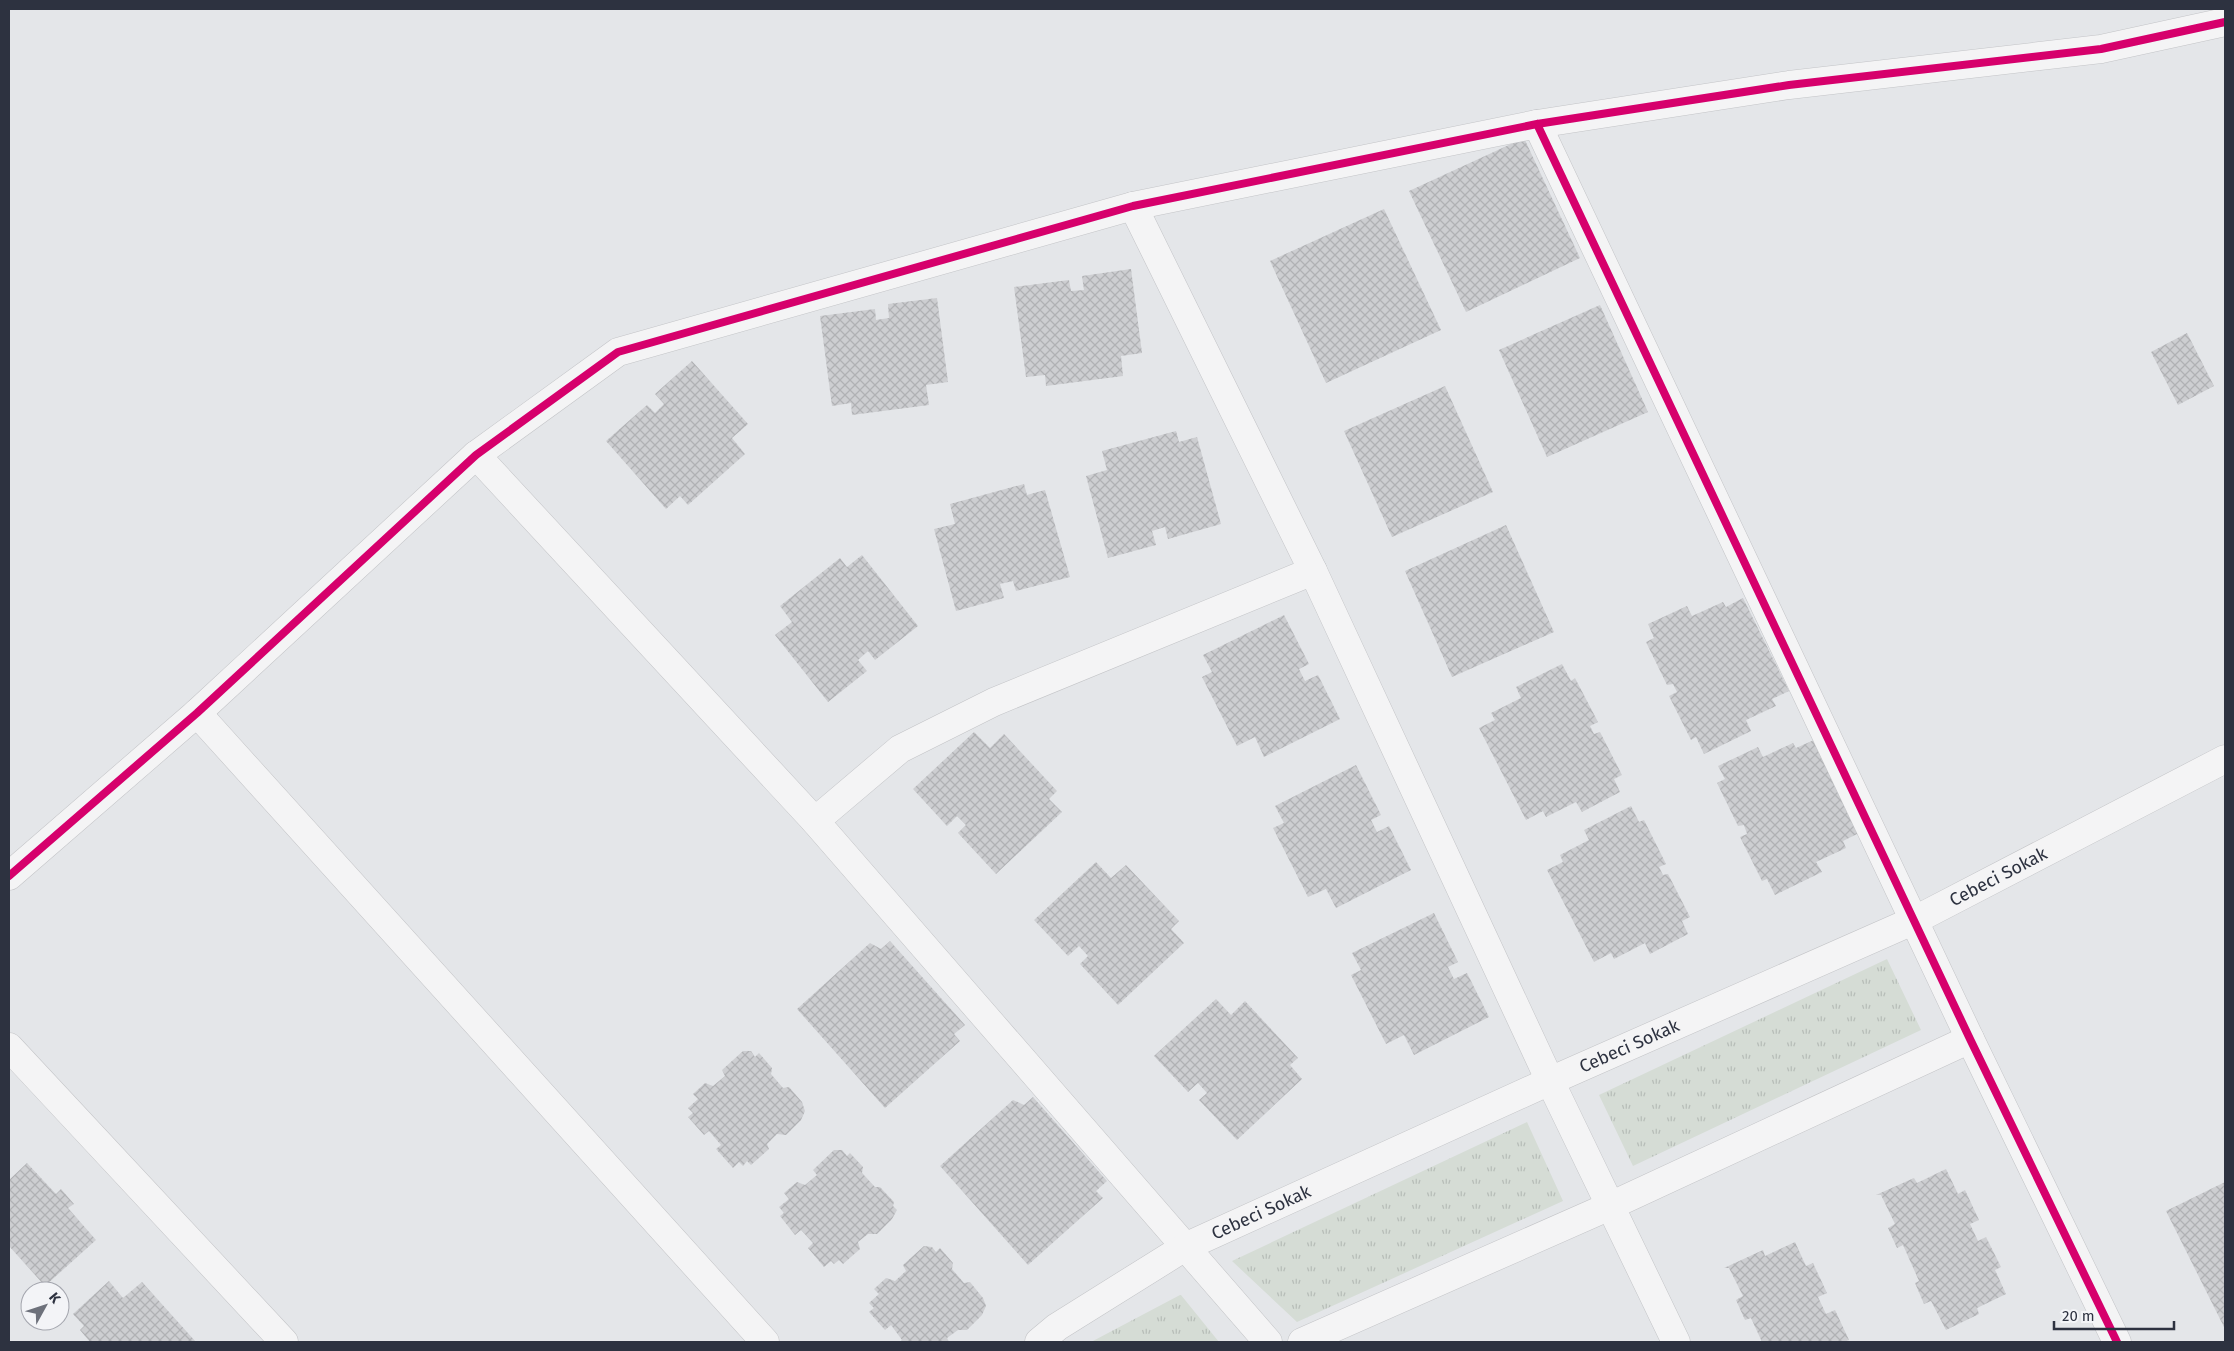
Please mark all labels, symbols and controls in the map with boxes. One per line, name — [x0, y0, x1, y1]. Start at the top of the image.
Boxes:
street label: Cebeci Sokak — [1946, 842, 2051, 911]
street label: Cebeci Sokak — [1576, 1014, 1683, 1078]
street label: Cebeci Sokak — [1208, 1180, 1315, 1245]
north arrow — [20, 1281, 70, 1331]
text: K — [45, 1289, 65, 1308]
scale bar — [2054, 1298, 2174, 1330]
text: 20 m — [2062, 1307, 2095, 1325]

